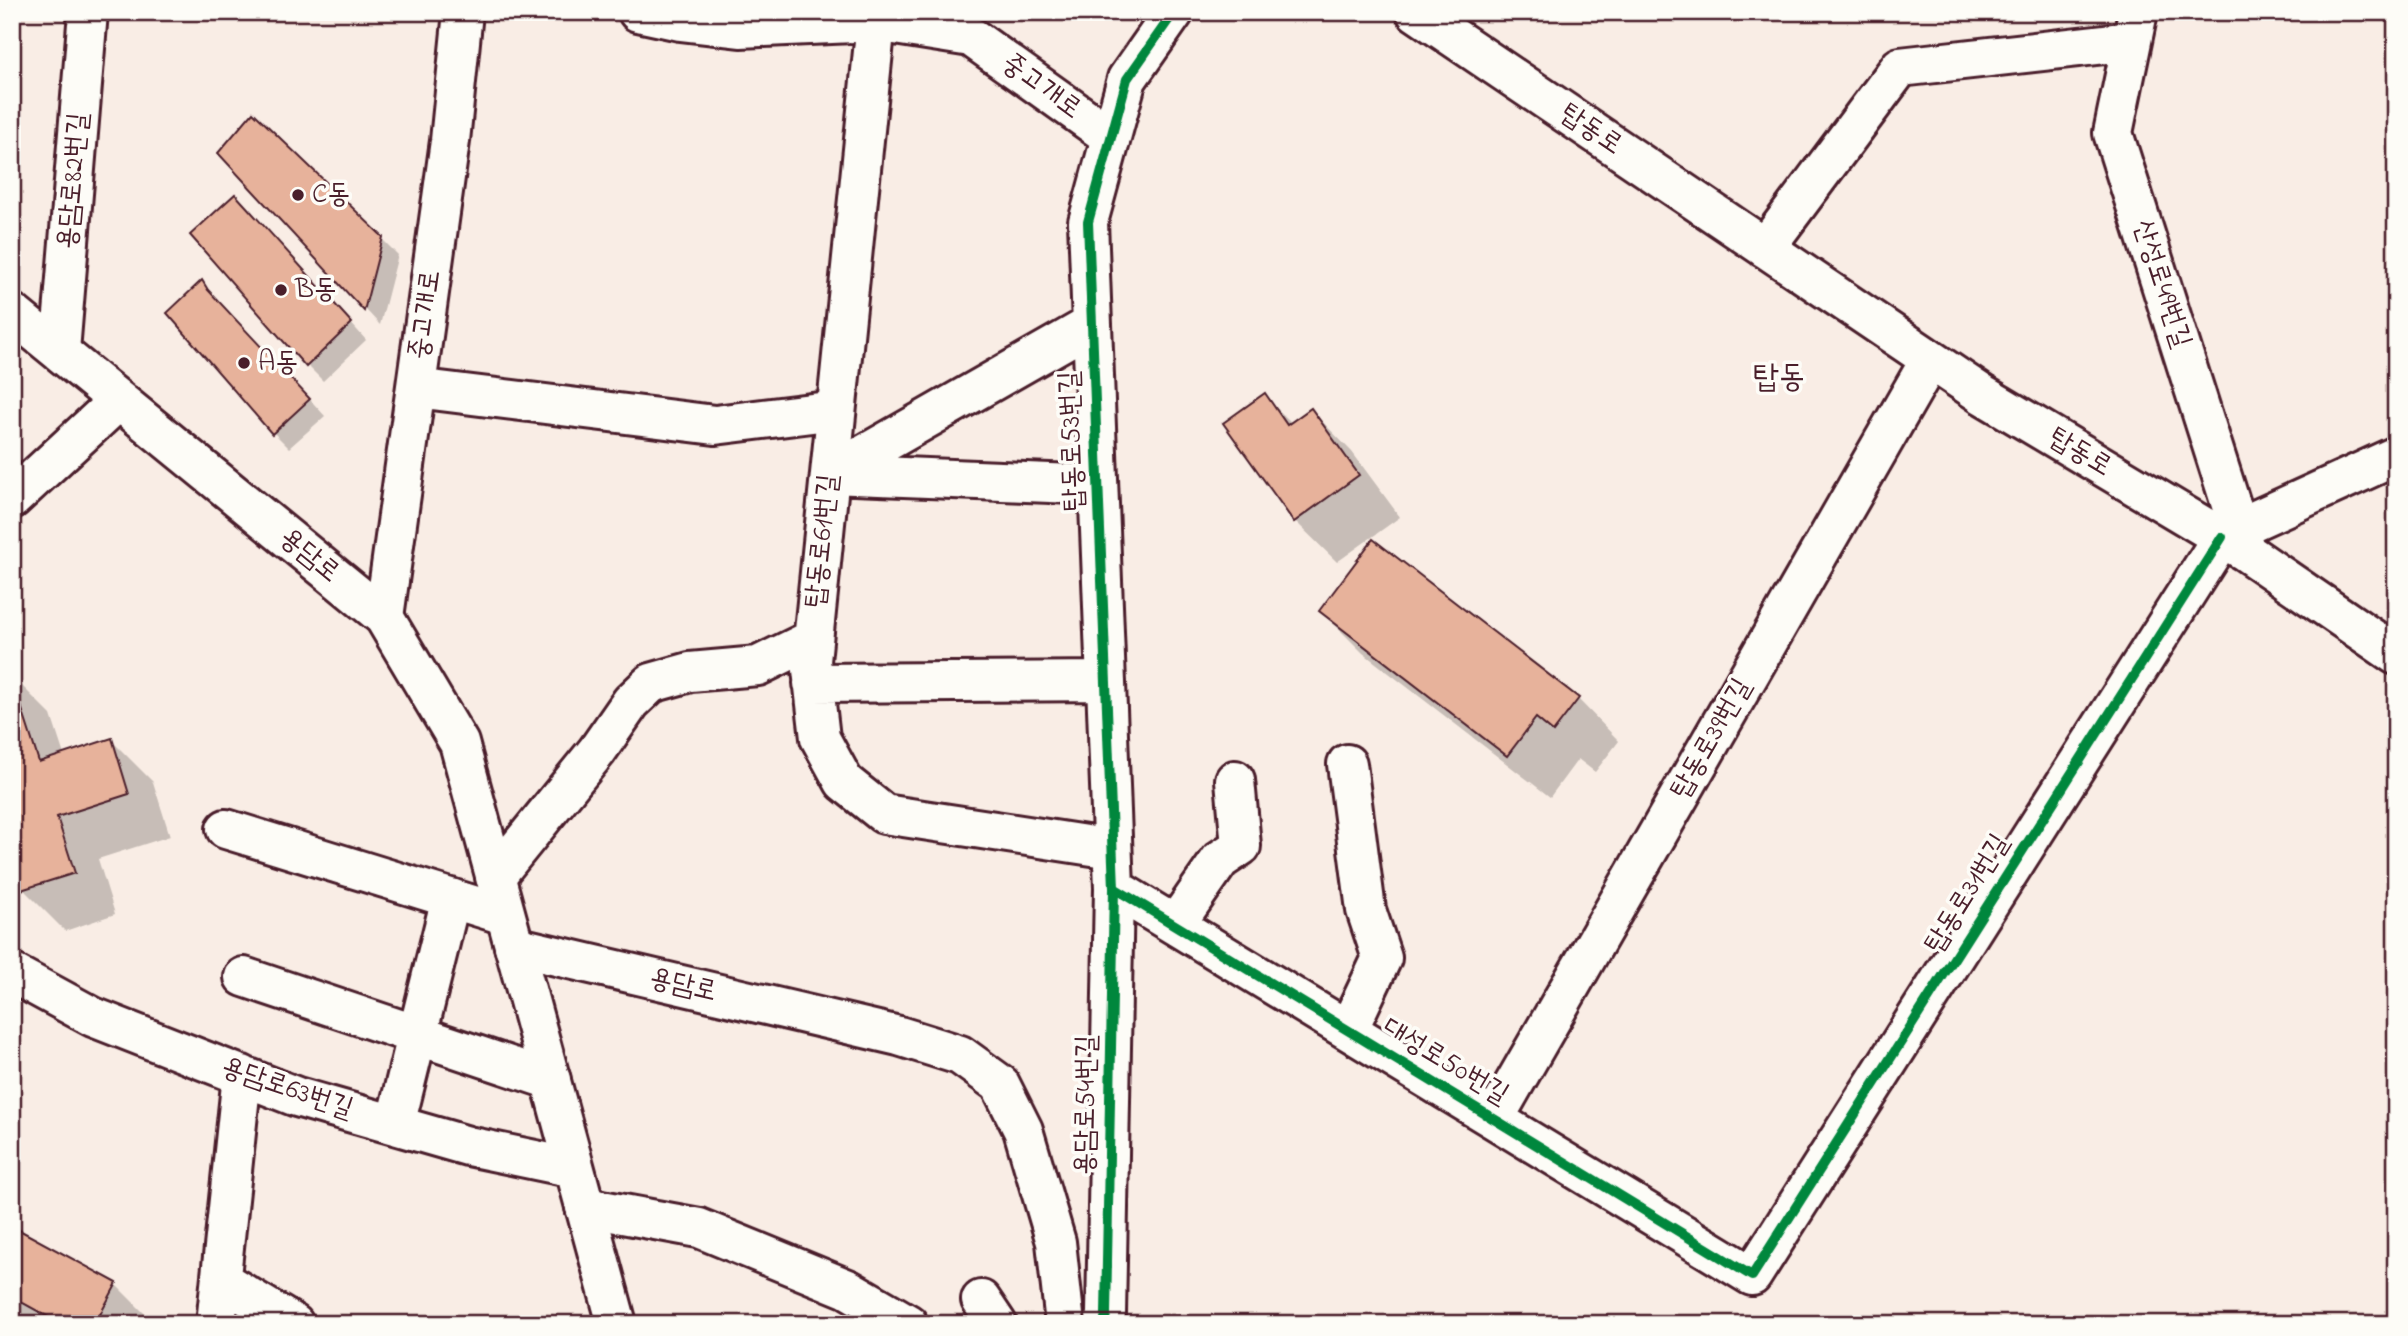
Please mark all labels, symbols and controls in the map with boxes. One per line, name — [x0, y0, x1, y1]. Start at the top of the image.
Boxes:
street label: 중고개로 — [992, 44, 1090, 130]
street label: 탑동로 — [1552, 94, 1630, 166]
street label: 용담로82번길 — [48, 111, 100, 251]
place label: C동 — [312, 175, 350, 216]
marker: C동 — [290, 187, 306, 203]
street label: 산성로49번길 — [2121, 215, 2201, 353]
street label: 중고개로 — [399, 268, 453, 362]
place label: B동 — [294, 270, 336, 311]
marker: B동 — [273, 282, 289, 298]
place label: A동 — [258, 343, 298, 384]
marker: A동 — [236, 355, 252, 371]
district label: 탑동 — [1753, 355, 1805, 402]
street label: 탑동로53번길 — [1050, 370, 1096, 512]
street label: 탑동로 — [2040, 418, 2120, 488]
street label: 탑동로61번길 — [796, 472, 850, 610]
street label: 용담로 — [270, 519, 348, 593]
street label: 탑동로39번길 — [1661, 671, 1763, 807]
street label: 탑동로31번길 — [1915, 827, 2021, 961]
street label: 용담로 — [645, 958, 721, 1014]
street label: 대성로50번길 — [1374, 1008, 1516, 1116]
street label: 용담로54번길 — [1065, 1035, 1109, 1175]
street label: 용담로63번길 — [216, 1047, 358, 1131]

